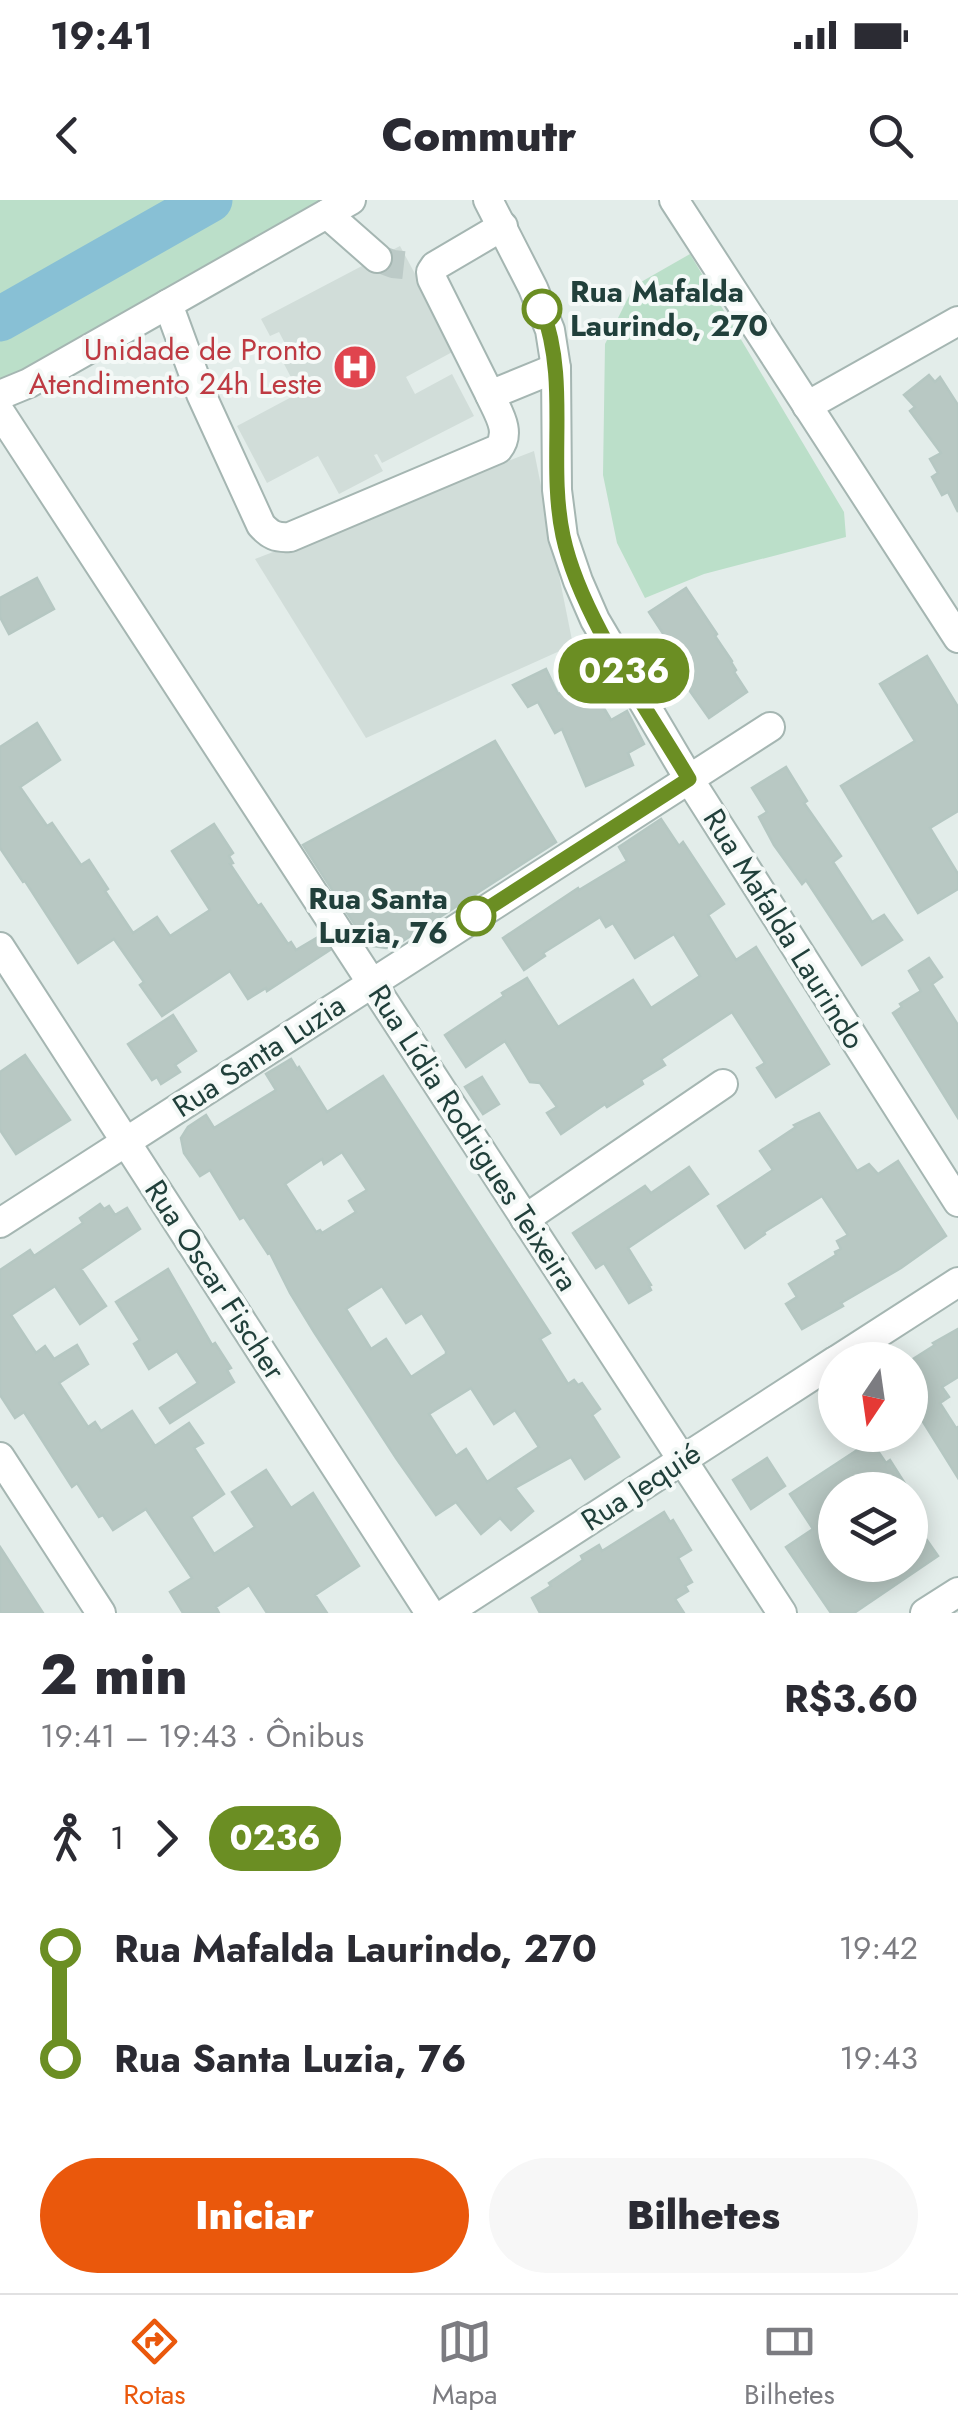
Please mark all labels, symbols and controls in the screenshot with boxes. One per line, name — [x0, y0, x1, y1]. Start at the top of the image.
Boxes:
text: 19:41 — [50, 8, 153, 63]
text: Commutr — [381, 103, 577, 168]
icon: back — [40, 108, 95, 163]
icon: search — [863, 108, 918, 163]
place label: Rua Mafalda Laurindo, 270 — [570, 270, 768, 347]
marker: Rua Mafalda Laurindo, 270 — [523, 290, 561, 328]
place label: Unidade de Pronto Atendimento 24h Leste — [29, 328, 322, 405]
hospital icon: Unidade de Pronto Atendimento 24h Leste — [332, 344, 378, 390]
line badge: 0236 — [554, 638, 694, 704]
text: 0236 — [578, 646, 670, 696]
street label: Rua Mafalda Laurindo — [693, 800, 876, 1057]
place label: Rua Santa Luzia, 76 — [308, 877, 448, 954]
marker: Rua Santa Luzia, 76 — [457, 897, 495, 935]
street label: Rua Lídia Rodrigues Teixeira — [358, 976, 589, 1299]
street label: Rua Santa Luzia — [164, 984, 353, 1128]
street label: Rua Oscar Fischer — [135, 1171, 297, 1389]
north arrow — [818, 1342, 928, 1452]
map controls — [818, 1342, 928, 1582]
street label: Rua Jequié — [573, 1432, 709, 1541]
button: layers — [818, 1472, 928, 1582]
text: 2 min — [40, 1635, 188, 1715]
text: R$3.60 — [784, 1671, 918, 1726]
text: 19:41 – 19:43 · Ônibus — [40, 1713, 364, 1759]
icon: walk — [40, 1811, 95, 1866]
icon: forward — [139, 1811, 194, 1866]
text: 0236 — [229, 1813, 321, 1863]
text: 1 — [110, 1815, 124, 1861]
text: Rua Mafalda Laurindo, 270 — [114, 1921, 597, 1976]
text: 19:42 — [839, 1925, 918, 1971]
text: Rua Santa Luzia, 76 — [114, 2031, 466, 2086]
text: 19:43 — [839, 2035, 918, 2081]
button: Iniciar — [40, 2158, 469, 2273]
button: Bilhetes — [489, 2158, 918, 2273]
tab: Rotas — [123, 2314, 186, 2415]
tab: Mapa — [432, 2314, 498, 2415]
tab: Bilhetes — [744, 2314, 835, 2415]

